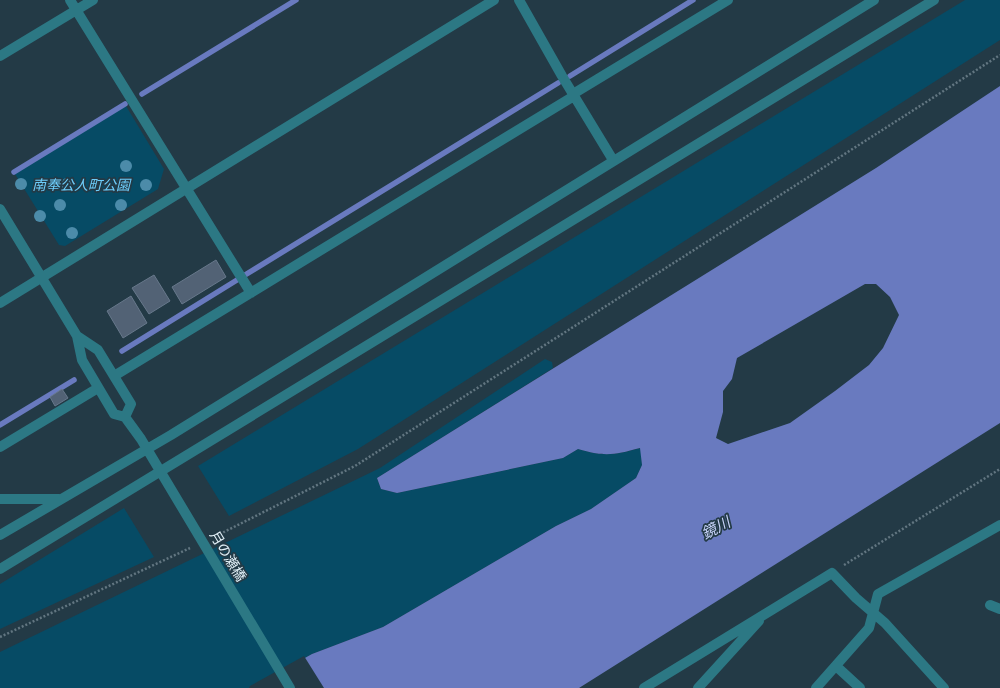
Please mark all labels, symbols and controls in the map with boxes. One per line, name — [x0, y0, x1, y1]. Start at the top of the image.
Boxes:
park label: 南奉公人町公園 — [32, 177, 132, 193]
water label: 鏡川 — [699, 513, 735, 542]
street label: 月の瀬橋 — [207, 528, 249, 584]

